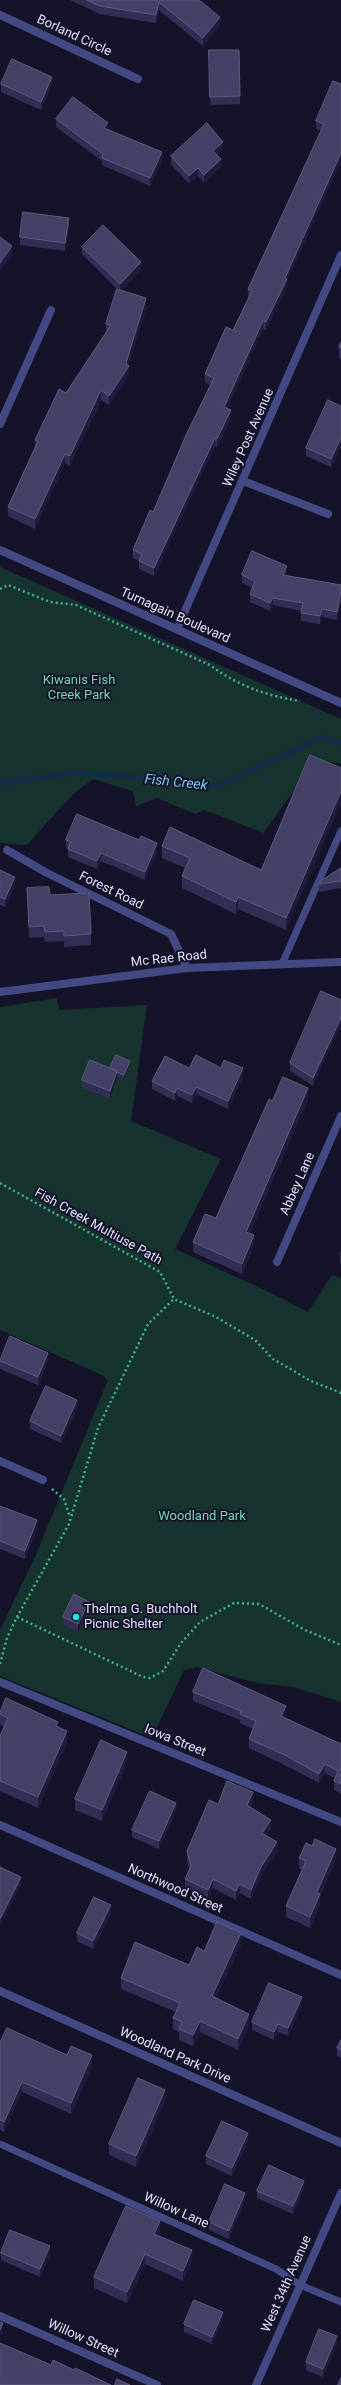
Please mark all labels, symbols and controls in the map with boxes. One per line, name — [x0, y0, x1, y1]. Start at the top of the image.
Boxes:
street label: Borland Circle — [34, 12, 114, 60]
street label: Wiley Post Avenue — [220, 386, 278, 490]
street label: Turnagain Boulevard — [118, 585, 232, 647]
park label: Kiwanis Fish Creek Park — [43, 673, 115, 704]
water label: Fish Creek — [144, 771, 208, 795]
street label: Forest Road — [76, 869, 146, 913]
street label: Mc Rae Road — [130, 947, 208, 971]
street label: Abbey Lane — [277, 1150, 319, 1218]
street label: Fish Creek Multiuse Path — [31, 1185, 165, 1269]
park label: Woodland Park — [158, 1509, 246, 1525]
place label: Thelma G. Buchholt Picnic Shelter — [84, 1602, 197, 1633]
marker: Thelma G. Buchholt Picnic Shelter — [71, 1612, 81, 1622]
street label: Iowa Street — [142, 1722, 208, 1760]
street label: Northwood Street — [125, 1861, 225, 1917]
street label: Woodland Park Drive — [117, 2024, 233, 2088]
street label: Willow Lane — [141, 2190, 211, 2232]
street label: West 34th Avenue — [259, 2233, 315, 2335]
street label: Willow Street — [45, 2316, 121, 2362]

